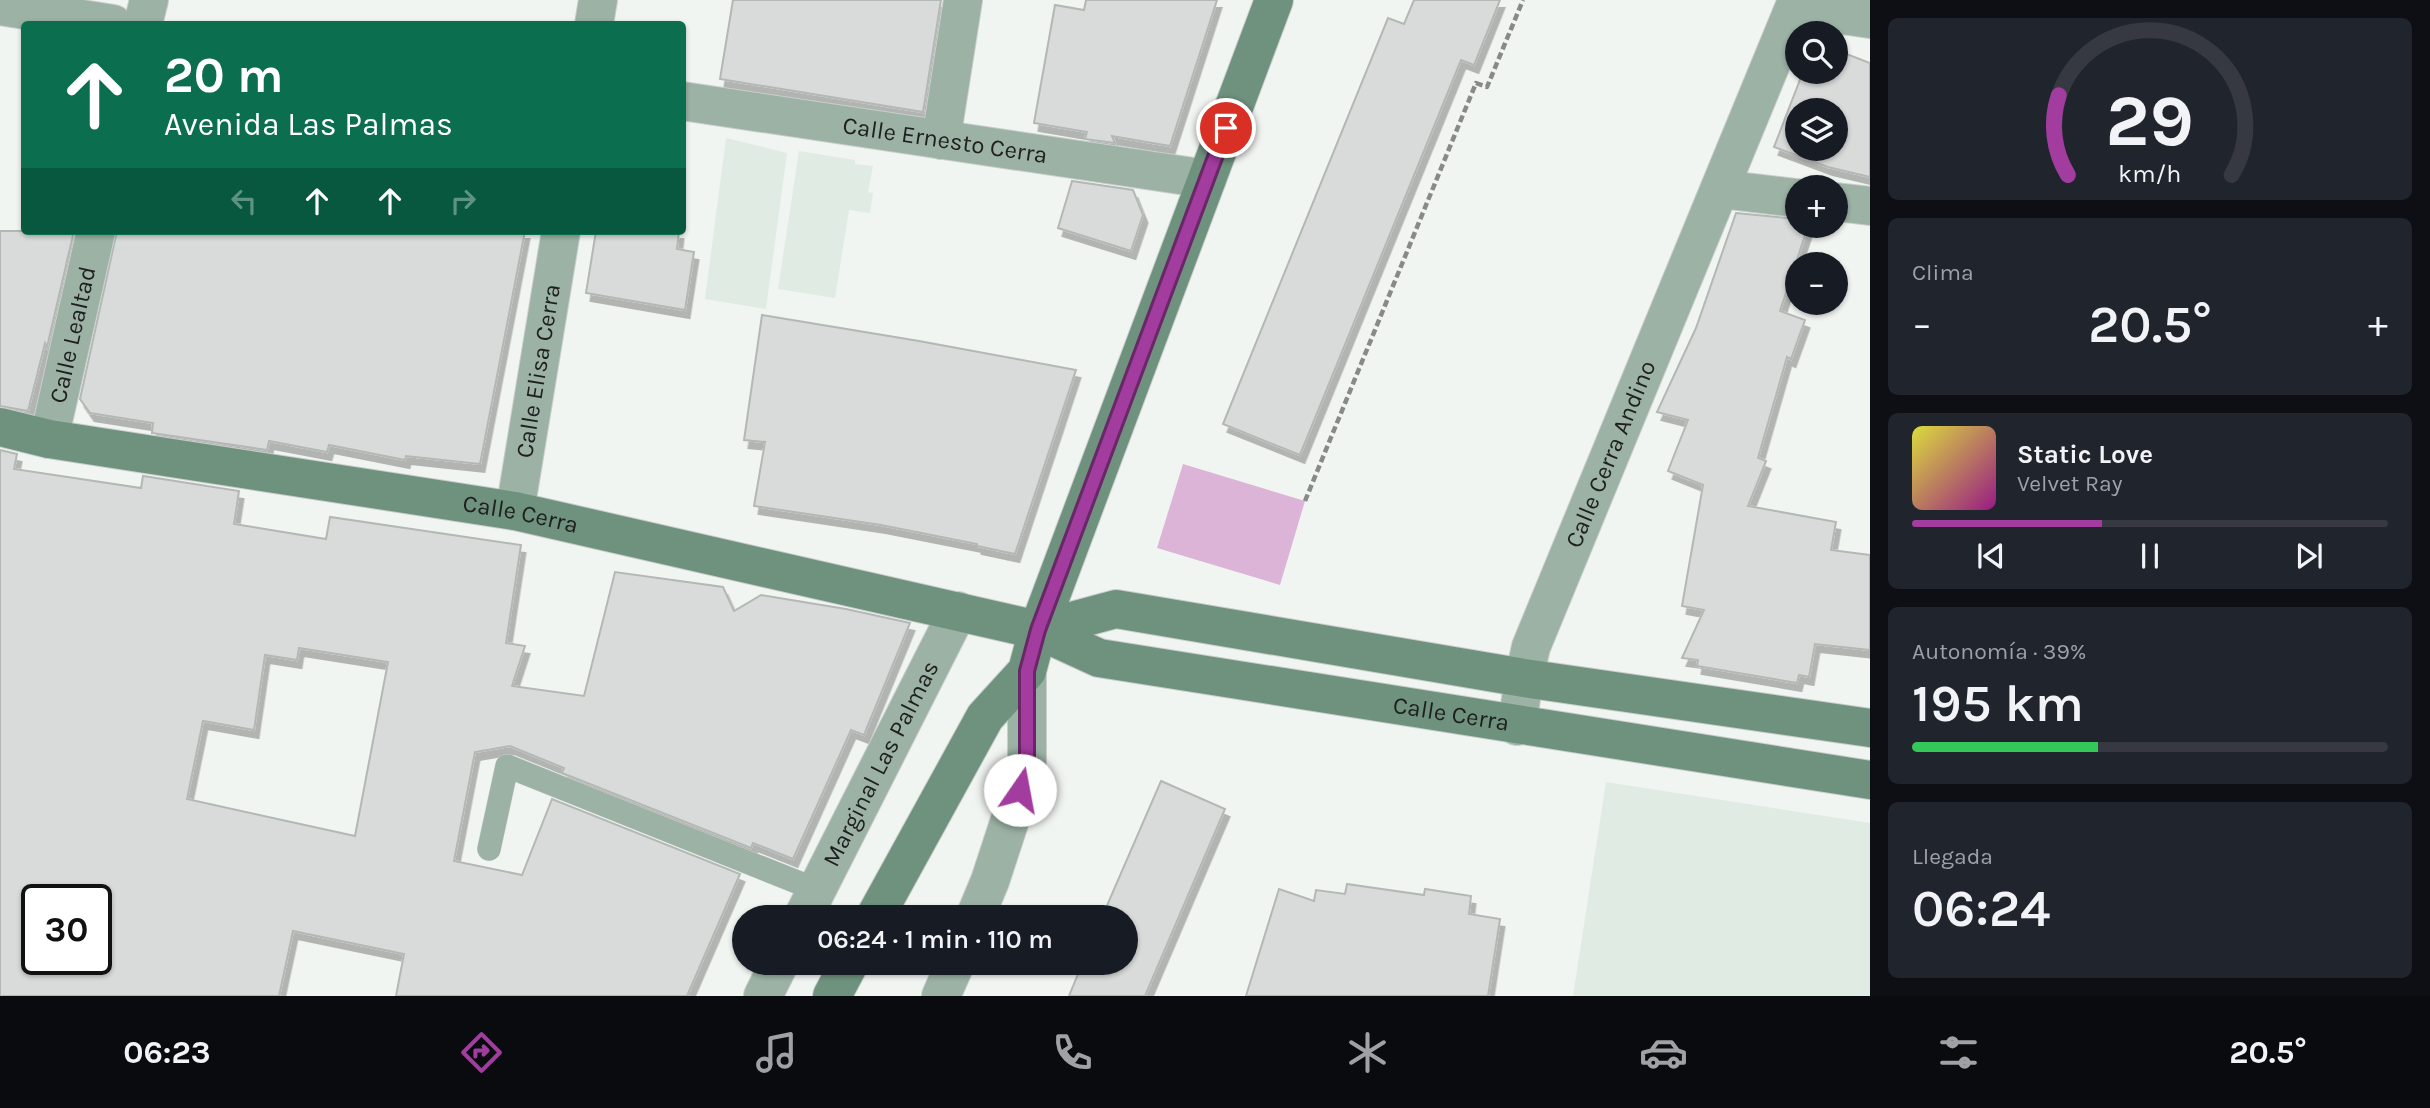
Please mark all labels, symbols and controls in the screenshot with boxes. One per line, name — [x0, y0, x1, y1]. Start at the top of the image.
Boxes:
map controls — [1785, 21, 1848, 315]
button: search — [1785, 21, 1848, 84]
text: 20 m — [164, 47, 284, 104]
icon: ahead — [49, 49, 140, 140]
text: 29 — [2106, 78, 2194, 163]
pin — [1196, 98, 1256, 158]
button: layers — [1785, 98, 1848, 161]
text: Avenida Las Palmas — [164, 106, 453, 143]
icon: arrive — [1207, 109, 1245, 147]
street label: Calle Ernesto Cerra — [841, 111, 1049, 169]
text: km/h — [2118, 159, 2182, 188]
button: + — [1785, 175, 1848, 238]
icon: left — [225, 182, 263, 220]
icon: ahead — [298, 182, 336, 220]
icon: ahead — [371, 182, 409, 220]
icon: right — [444, 182, 482, 220]
button: − — [1785, 252, 1848, 315]
text: Clima — [1912, 259, 1974, 286]
street label: Calle Lealtad — [44, 264, 102, 406]
street label: Calle Elisa Cerra — [510, 282, 566, 460]
text: 20.5° — [2088, 294, 2212, 355]
text: − — [1912, 302, 1932, 347]
text: + — [2368, 302, 2388, 347]
street label: Calle Cerra Andino — [1559, 356, 1661, 552]
text: Static Love — [2017, 439, 2153, 470]
text: Velvet Ray — [2017, 470, 2122, 497]
street label: Calle Cerra — [461, 489, 581, 539]
icon: previous — [1972, 537, 2010, 575]
icon: pause — [2131, 537, 2169, 575]
icon: next — [2290, 537, 2328, 575]
text: Autonomía · 39% — [1912, 638, 2086, 665]
street label: Marginal Las Palmas — [817, 656, 945, 871]
text: 195 km — [1912, 673, 2084, 734]
street label: Calle Cerra — [1391, 691, 1511, 737]
position arrow — [983, 753, 1057, 827]
text: Llegada — [1912, 843, 1993, 870]
text: 06:24 — [1912, 878, 2050, 939]
speed limit sign: 30 — [21, 884, 112, 975]
text: 06:24 · 1 min · 110 m — [817, 924, 1053, 955]
icon: directions — [457, 1028, 506, 1077]
icon: music — [752, 1028, 801, 1077]
icon: phone — [1048, 1028, 1097, 1077]
icon: climate — [1343, 1028, 1392, 1077]
icon: car — [1639, 1028, 1688, 1077]
icon: filters — [1934, 1028, 1983, 1077]
text: 06:23 — [123, 1034, 211, 1071]
text: 20.5° — [2229, 1034, 2307, 1071]

